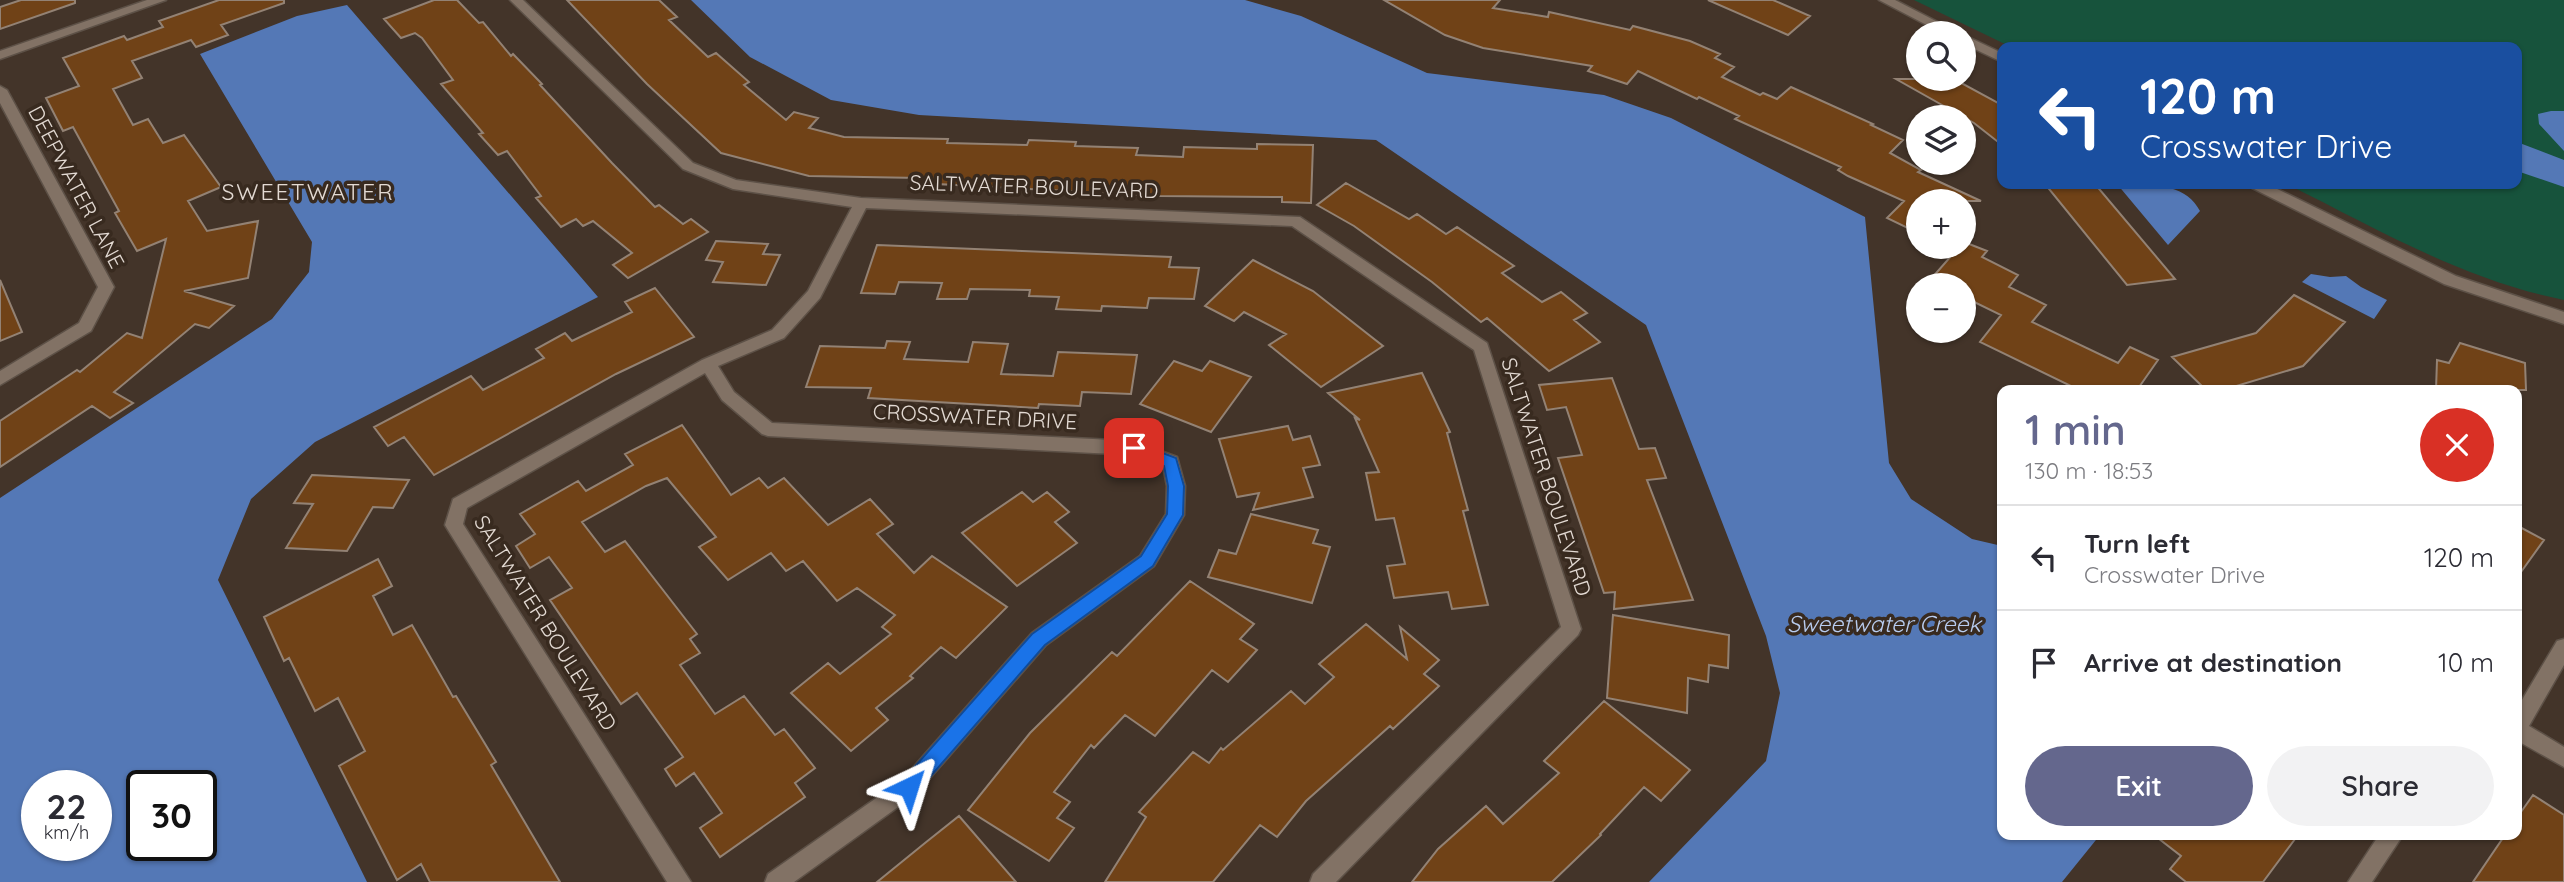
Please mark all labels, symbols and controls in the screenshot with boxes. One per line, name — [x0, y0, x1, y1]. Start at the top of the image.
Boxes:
map controls — [1906, 21, 1976, 343]
button: search — [1906, 21, 1976, 91]
text: 120 m — [2140, 65, 2276, 126]
icon: left — [2025, 70, 2116, 161]
street label: DEEPWATER LANE — [23, 101, 131, 272]
button: layers — [1906, 105, 1976, 175]
text: Crosswater Drive — [2140, 126, 2392, 166]
street label: SALTWATER BOULEVARD — [909, 169, 1159, 203]
district label: SWEETWATER — [221, 177, 395, 206]
button: + — [1906, 189, 1976, 259]
button: − — [1906, 273, 1976, 343]
street label: SALTWATER BOULEVARD — [1496, 354, 1598, 599]
street label: CROSSWATER DRIVE — [872, 398, 1078, 434]
text: 1 min — [2025, 403, 2126, 456]
button: close — [2420, 408, 2494, 482]
pin — [1104, 418, 1164, 478]
icon: arrive — [1115, 429, 1153, 467]
text: 130 m · 18:53 — [2025, 456, 2153, 485]
street label: SALTWATER BOULEVARD — [469, 510, 623, 735]
text: Turn left — [2084, 527, 2191, 560]
icon: left — [2025, 539, 2063, 577]
text: 120 m — [2424, 541, 2494, 574]
text: Crosswater Drive — [2084, 560, 2265, 589]
water label: Sweetwater Creek — [1787, 609, 1983, 638]
icon: arrive — [2025, 644, 2063, 682]
text: Arrive at destination — [2084, 646, 2342, 679]
text: 10 m — [2438, 646, 2494, 679]
button: Exit — [2025, 746, 2253, 826]
button: Share — [2267, 746, 2494, 826]
position arrow — [872, 750, 946, 824]
speed limit sign: 30 — [126, 770, 217, 861]
text: 22 — [47, 784, 86, 828]
text: km/h — [44, 821, 89, 844]

